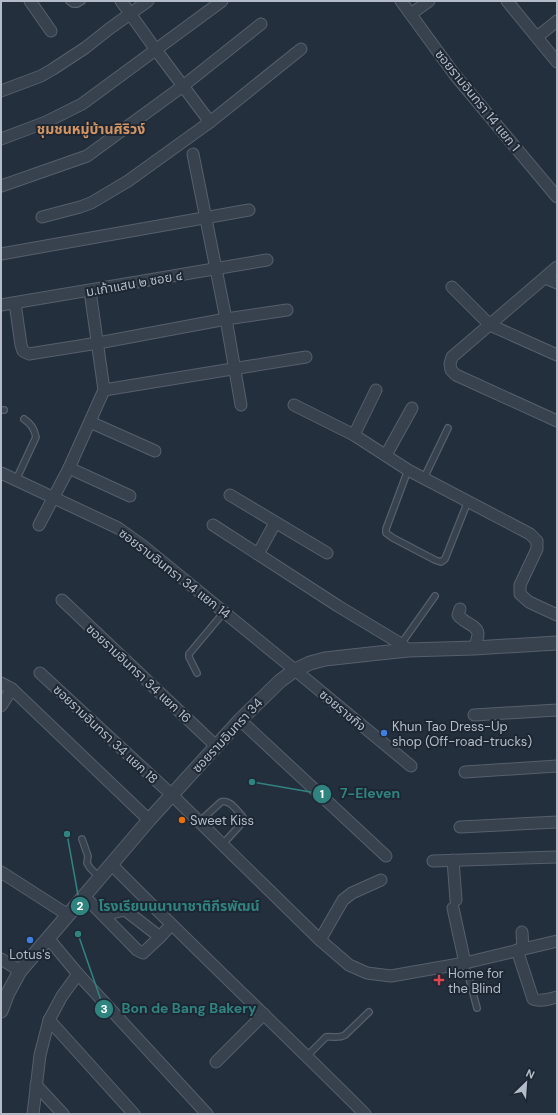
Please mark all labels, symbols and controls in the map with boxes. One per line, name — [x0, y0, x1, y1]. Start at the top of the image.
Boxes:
street label: ซอยรามอินทรา 14 แยก 1 — [431, 46, 524, 155]
district label: ชุมชนหมู่บ้านศิริวง์ — [37, 120, 145, 139]
street label: ม.เก้าแสน ๒ ซอย ๔ — [84, 267, 184, 300]
street label: ซอยรามอินทรา 34 แยก 14 — [115, 524, 234, 622]
street label: ซอยรามอินทรา 34 แยก 16 — [83, 620, 195, 727]
street label: ซอยรามอินทรา 34 แยก 18 — [50, 681, 162, 788]
street label: ซอยราชกิจ — [316, 686, 370, 735]
street label: ซอยรามอินทรา 34 — [188, 694, 266, 776]
place label: Khun Tao Dress-Up shop (Off-road-trucks) — [392, 718, 532, 750]
marker: Khun Tao Dress-Up shop (Off-road-trucks) — [379, 728, 389, 738]
callout: 7-Eleven — [312, 781, 408, 807]
text: 7-Eleven — [340, 784, 400, 802]
text: 1 — [320, 786, 324, 802]
place label: Sweet Kiss — [190, 812, 254, 829]
marker: Sweet Kiss — [177, 815, 187, 825]
callout: โรงเรียนนนานาชาติกีรพัฒน์ — [70, 893, 267, 919]
text: โรงเรียนนนานาชาติกีรพัฒน์ — [98, 897, 260, 915]
text: 2 — [77, 898, 84, 914]
marker: Lotus's — [25, 935, 35, 945]
place label: Lotus's — [9, 946, 51, 963]
place label: Home for the Blind — [448, 965, 504, 997]
marker: Home for the Blind — [433, 974, 445, 986]
callout: Bon de Bang Bakery — [94, 996, 265, 1022]
text: Bon de Bang Bakery — [122, 999, 257, 1017]
text: 3 — [100, 1001, 108, 1017]
north arrow — [506, 1063, 546, 1103]
text: N — [524, 1066, 537, 1082]

